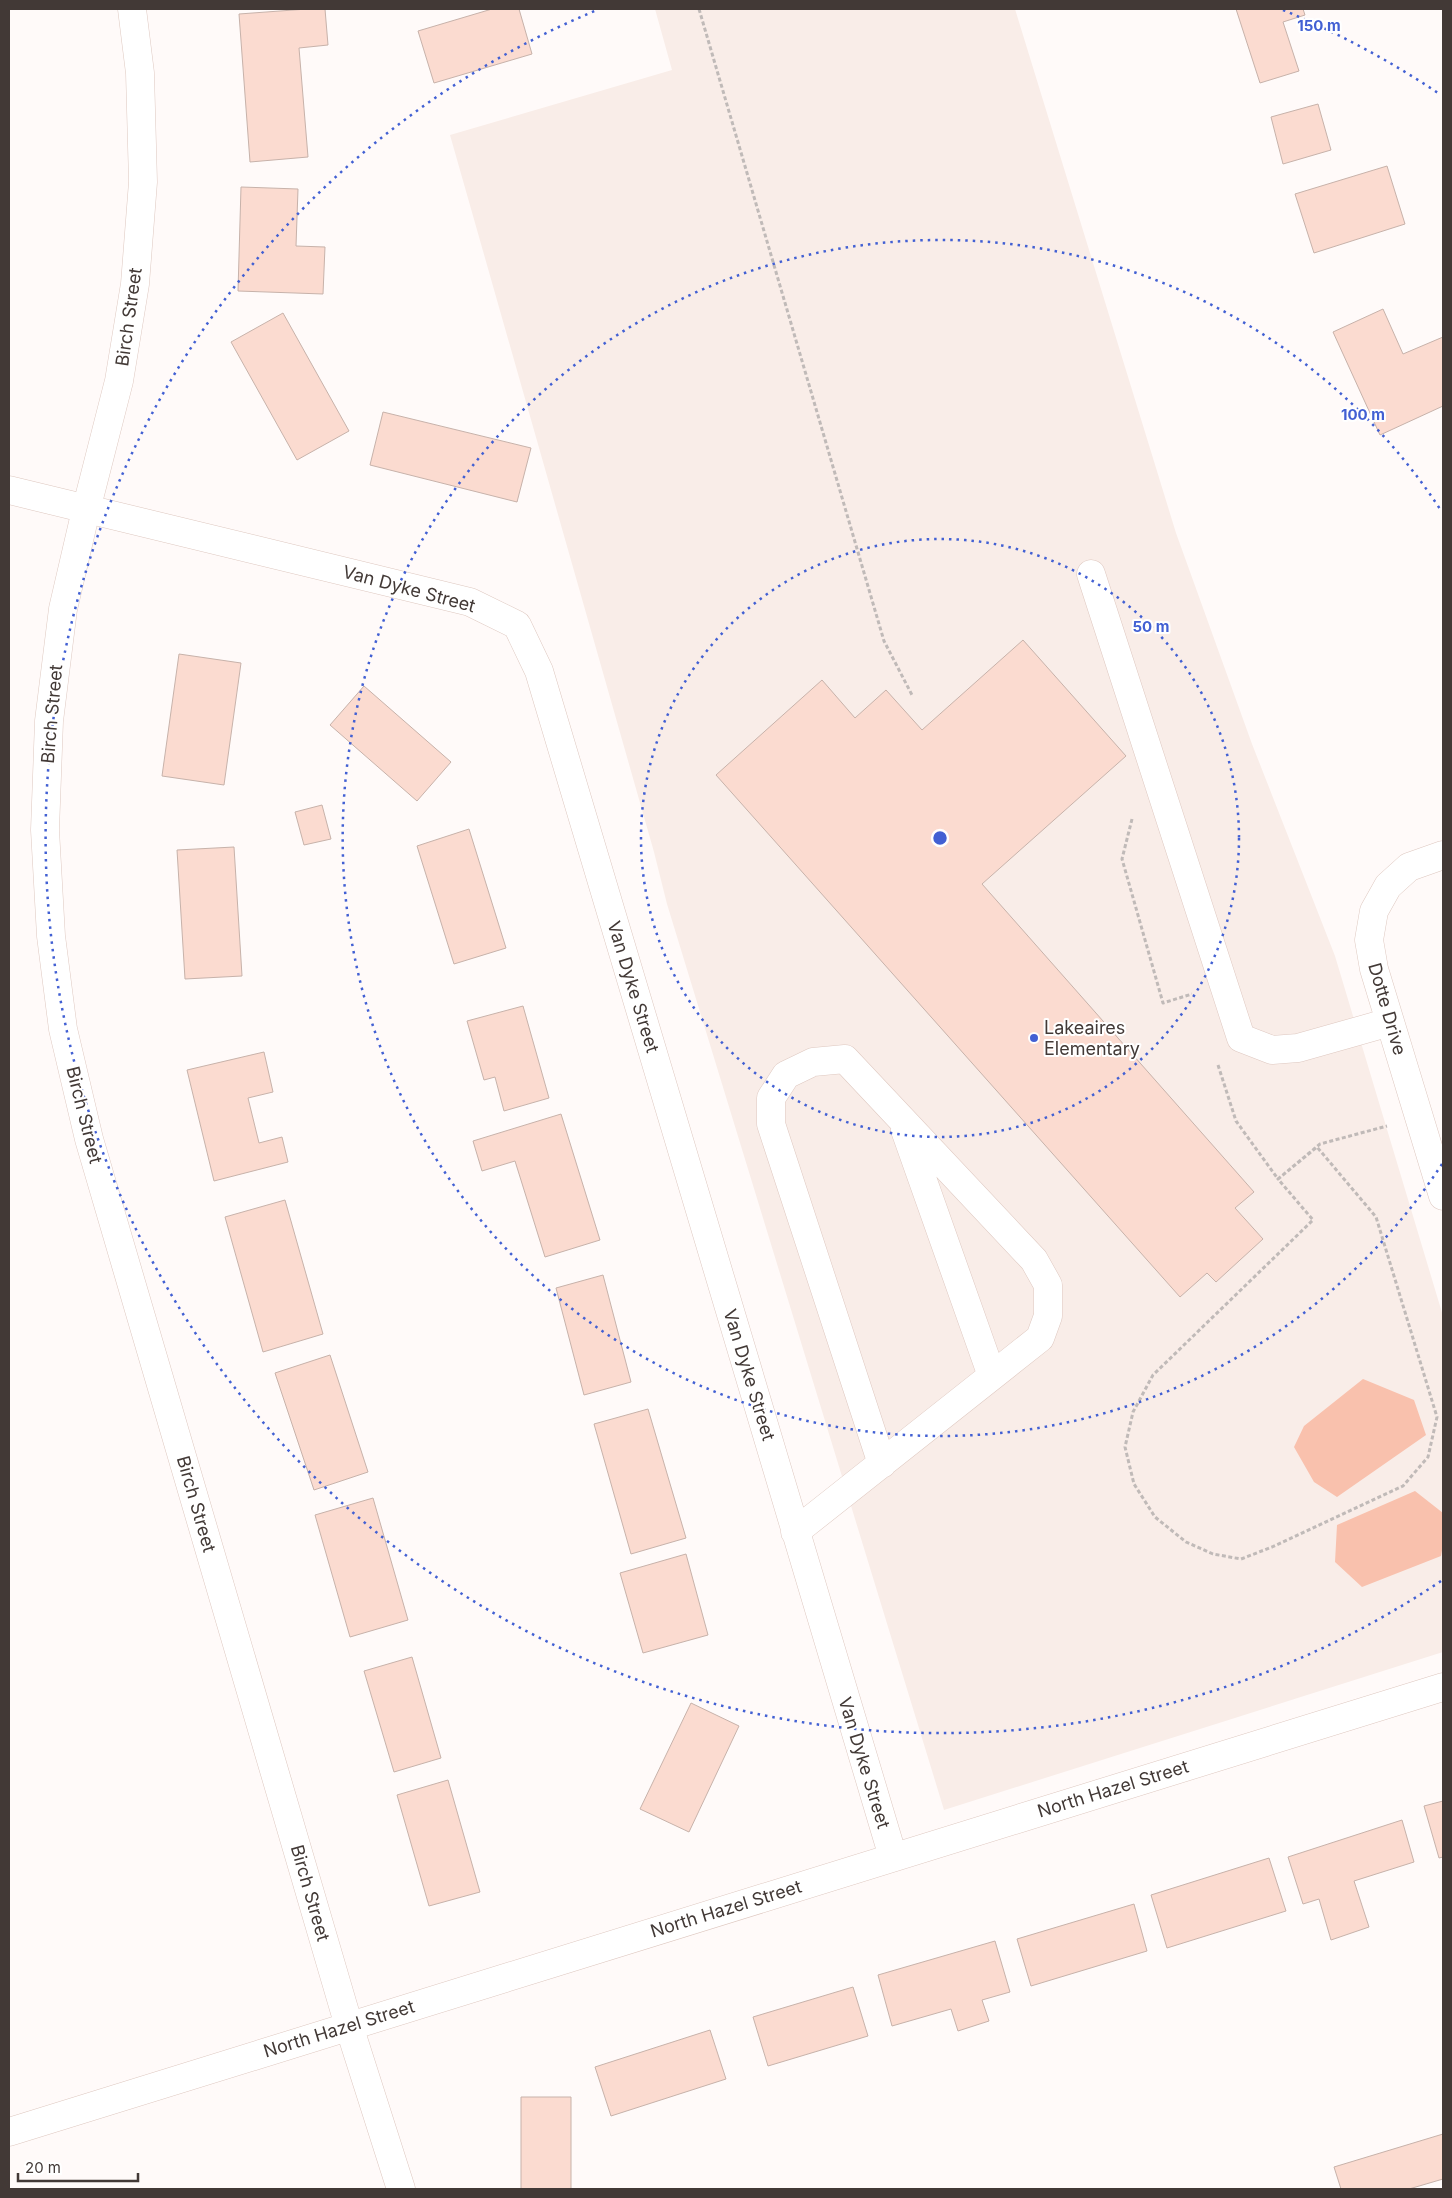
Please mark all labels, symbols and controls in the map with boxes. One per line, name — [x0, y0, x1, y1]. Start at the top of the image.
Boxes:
text: 150 m — [1297, 16, 1341, 35]
street label: Birch Street — [111, 266, 146, 368]
text: 100 m — [1341, 405, 1385, 424]
street label: Van Dyke Street — [341, 561, 478, 616]
text: 50 m — [1133, 617, 1169, 636]
street label: Birch Street — [37, 663, 66, 764]
centre of rings — [931, 829, 949, 847]
street label: Van Dyke Street — [604, 919, 663, 1055]
street label: Dotte Drive — [1364, 960, 1411, 1057]
place label: Lakeaires Elementary — [1044, 1017, 1140, 1059]
marker: Lakeaires Elementary — [1028, 1032, 1040, 1044]
street label: Birch Street — [62, 1064, 107, 1166]
street label: Van Dyke Street — [720, 1307, 779, 1443]
street label: Birch Street — [173, 1453, 220, 1555]
street label: Van Dyke Street — [835, 1695, 894, 1831]
street label: North Hazel Street — [1035, 1756, 1191, 1821]
street label: Birch Street — [287, 1842, 334, 1944]
street label: North Hazel Street — [648, 1876, 804, 1941]
street label: North Hazel Street — [261, 1996, 417, 2061]
scale bar — [18, 2150, 138, 2182]
text: 20 m — [25, 2158, 61, 2177]

